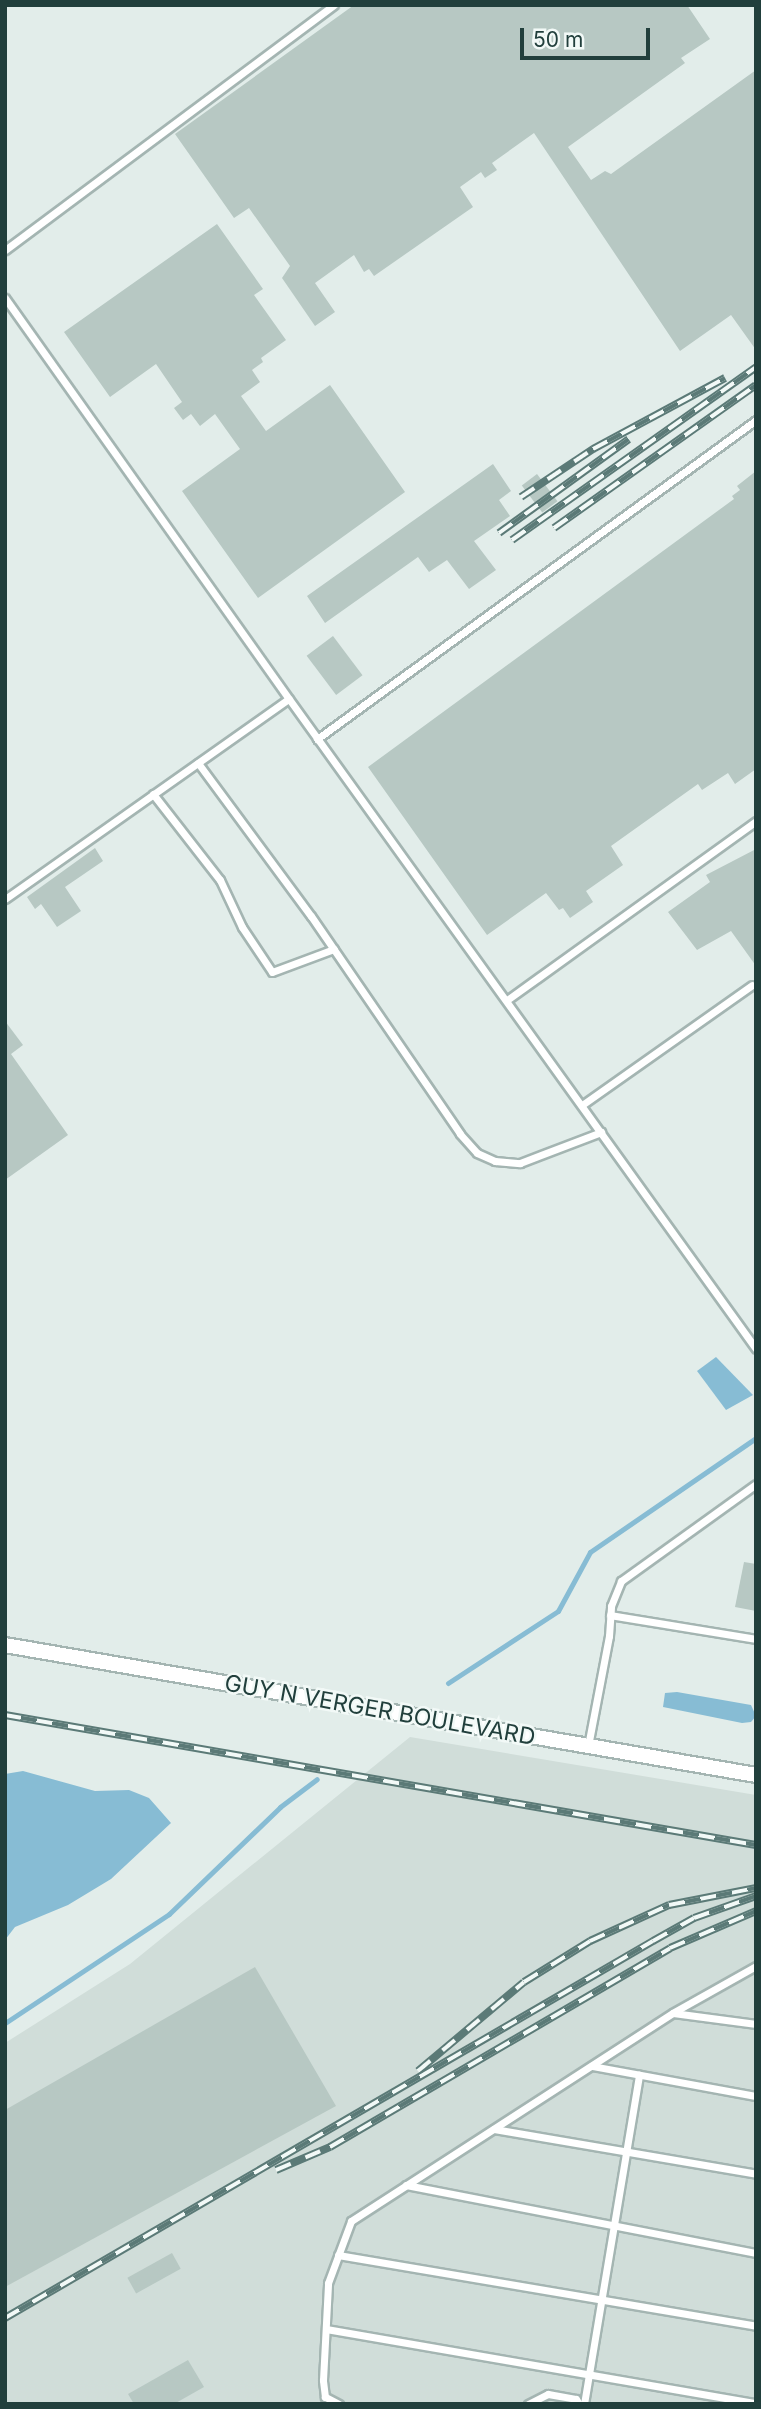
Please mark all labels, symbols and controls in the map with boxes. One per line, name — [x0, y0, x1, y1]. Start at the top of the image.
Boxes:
scale bar — [523, 14, 652, 58]
text: 50 m — [533, 27, 583, 52]
street label: GUY N VERGER BOULEVARD — [222, 1669, 538, 1751]

